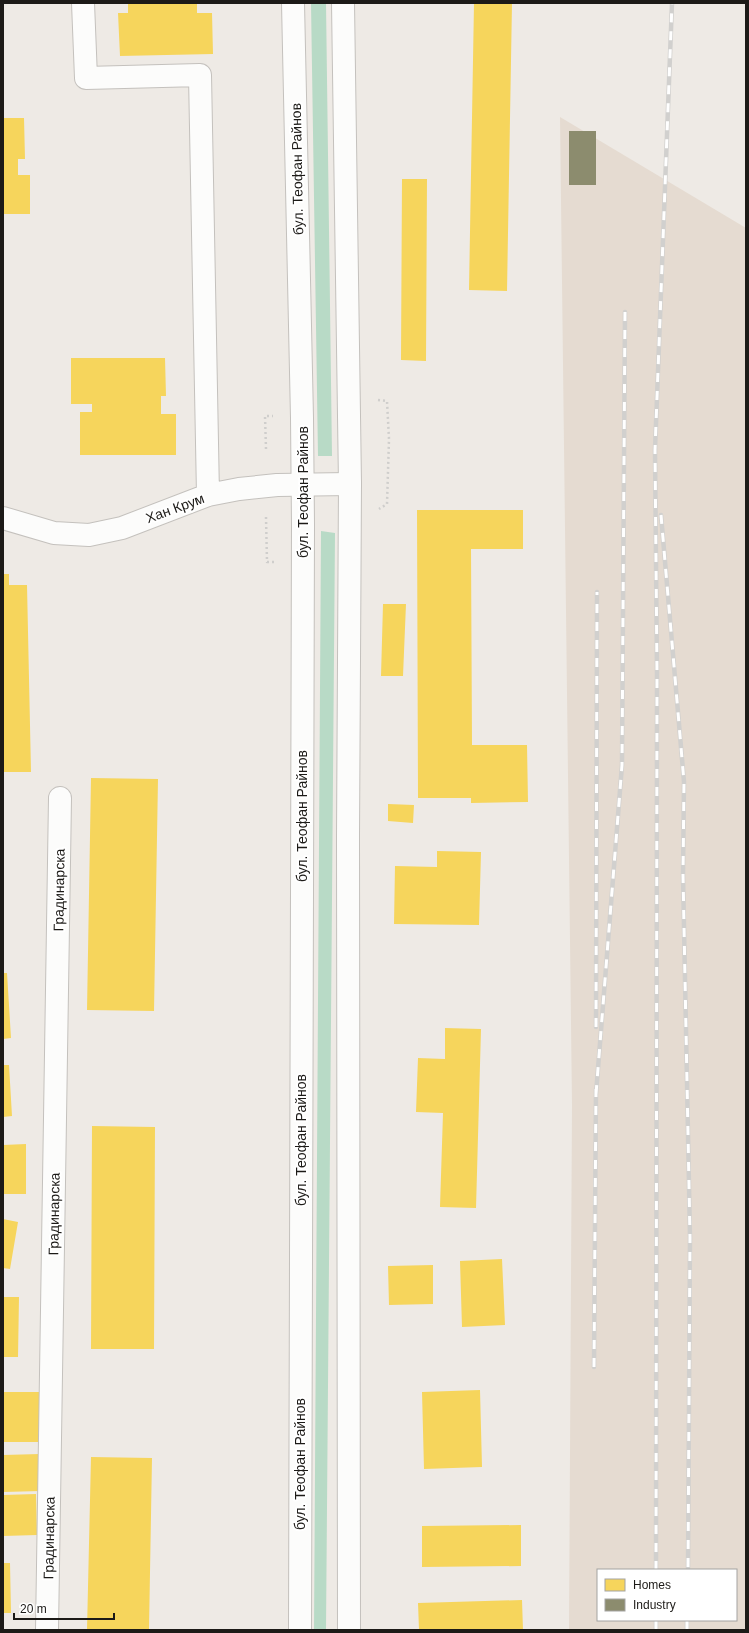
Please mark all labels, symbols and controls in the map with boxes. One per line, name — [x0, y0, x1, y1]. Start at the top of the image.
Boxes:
street label: бул. Теофан Райнов — [288, 103, 306, 235]
street label: бул. Теофан Райнов — [295, 426, 311, 558]
street label: Хан Крум — [144, 490, 206, 526]
street label: бул. Теофан Райнов — [294, 750, 310, 882]
street label: Градинарска — [50, 848, 68, 932]
street label: бул. Теофан Райнов — [293, 1074, 309, 1206]
street label: Градинарска — [45, 1172, 63, 1256]
street label: бул. Теофан Райнов — [292, 1398, 308, 1530]
street label: Градинарска — [40, 1496, 58, 1580]
legend — [597, 1569, 737, 1621]
text: Homes — [633, 1578, 671, 1592]
scale bar — [14, 1595, 114, 1621]
text: Industry — [633, 1598, 676, 1612]
text: 20 m — [20, 1602, 47, 1616]

